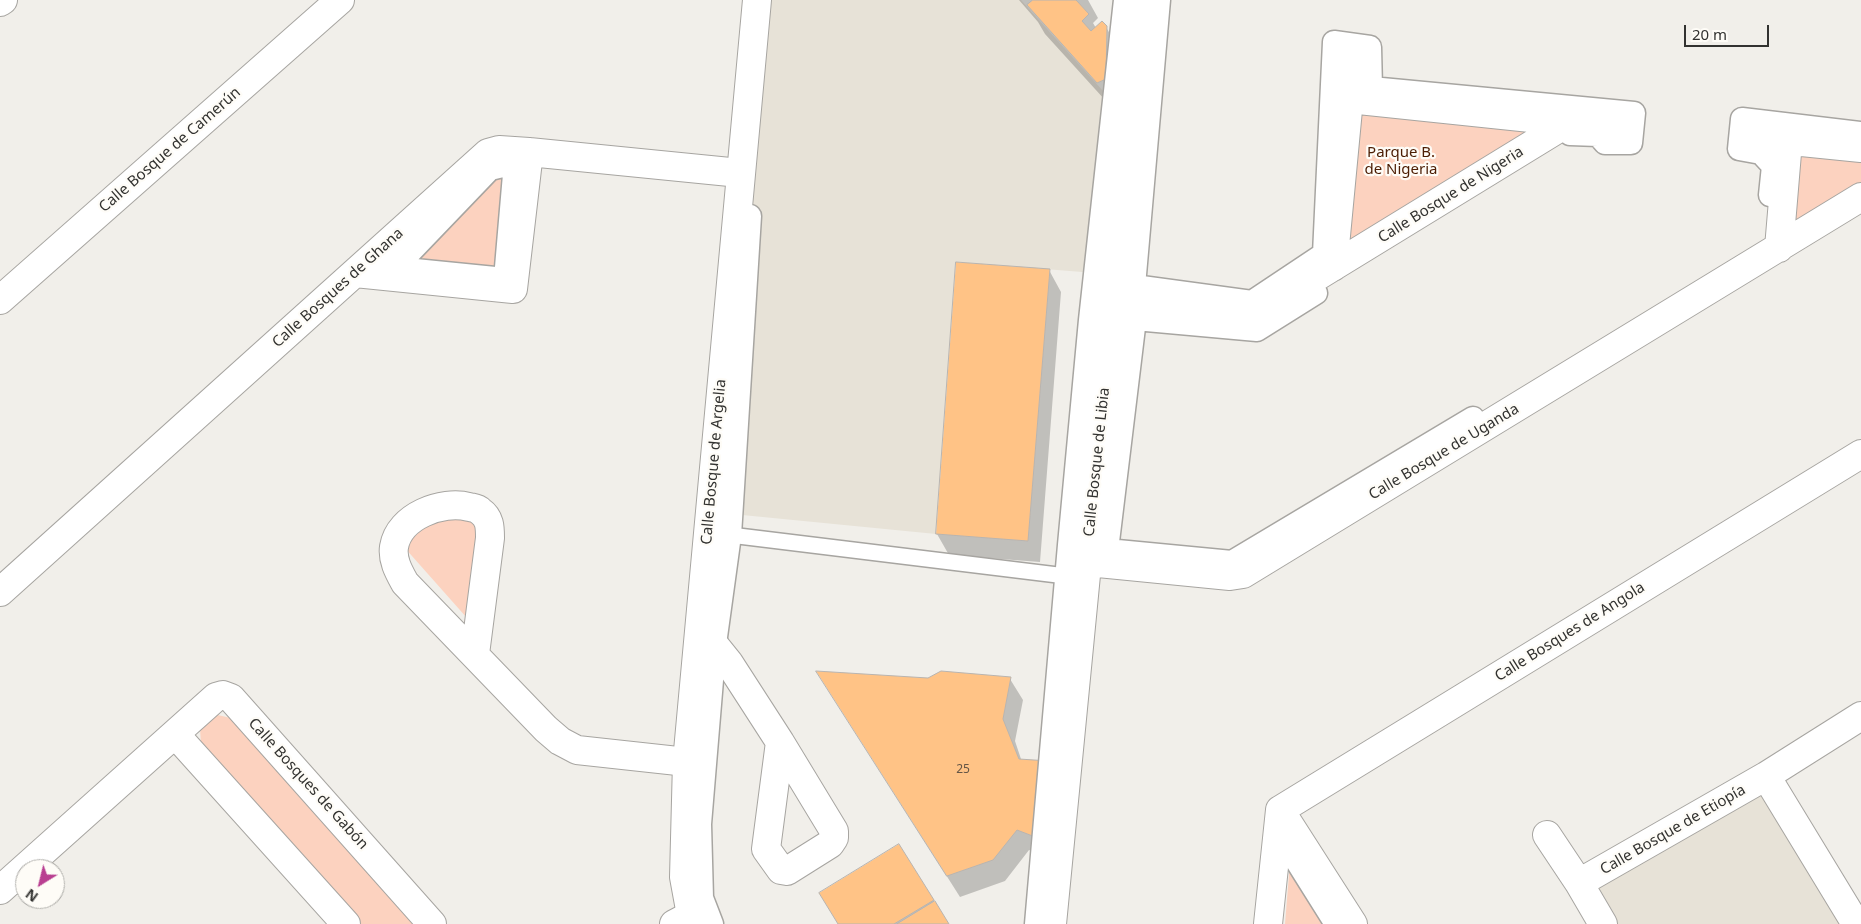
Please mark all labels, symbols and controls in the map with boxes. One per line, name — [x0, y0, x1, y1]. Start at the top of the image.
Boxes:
scale bar — [1686, 15, 1771, 47]
text: 20 m — [1692, 24, 1727, 44]
street label: Calle Bosque de Camerún — [96, 84, 244, 216]
street label: Calle Bosque de Nigeria — [1375, 143, 1527, 247]
park label: Parque B. de Nigeria — [1364, 144, 1438, 179]
street label: Calle Bosques de Ghana — [269, 224, 407, 352]
street label: Calle Bosque de Argelia — [698, 379, 730, 545]
street label: Calle Bosque de Libia — [1080, 387, 1114, 537]
street label: Calle Bosque de Uganda — [1366, 400, 1522, 504]
street label: Calle Bosques de Angola — [1492, 579, 1648, 685]
street label: Calle Bosques de Gabón — [244, 715, 372, 853]
house number: 25 — [956, 763, 970, 777]
street label: Calle Bosque de Etiopía — [1597, 781, 1749, 879]
north arrow — [15, 859, 65, 909]
text: N — [21, 885, 42, 907]

